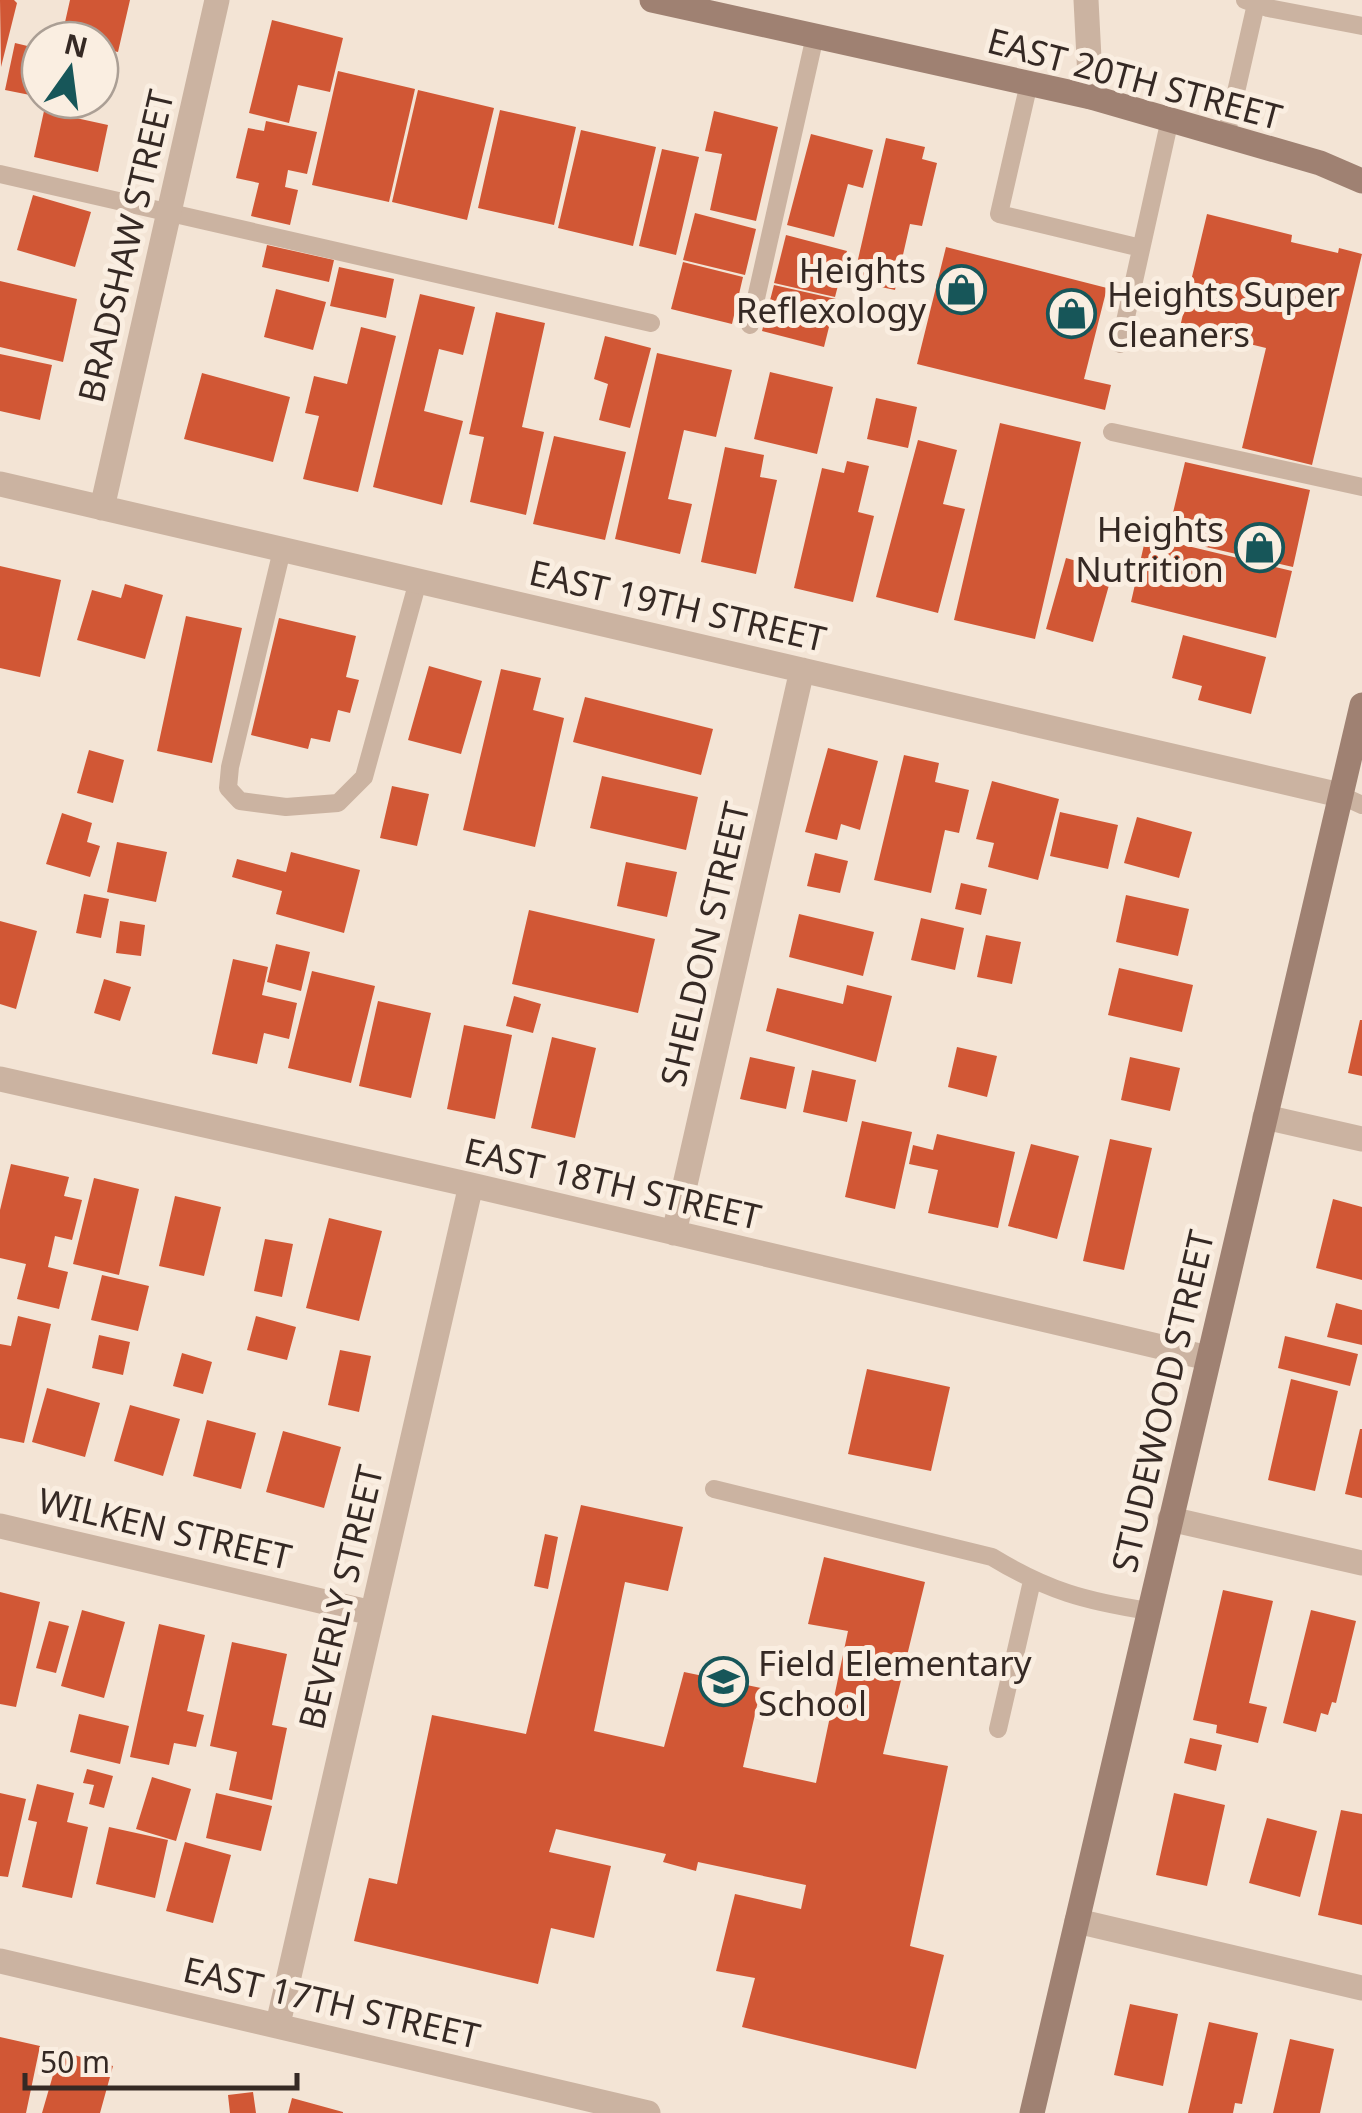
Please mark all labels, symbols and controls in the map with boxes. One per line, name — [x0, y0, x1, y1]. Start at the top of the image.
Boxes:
street label: EAST 20TH STREET — [983, 16, 1288, 140]
north arrow — [20, 20, 120, 120]
text: N — [61, 24, 92, 66]
street label: BRADSHAW STREET — [66, 85, 184, 407]
place label: Heights Reflexology — [736, 246, 926, 333]
shop icon: Heights Reflexology — [935, 263, 987, 315]
place label: Heights Super Cleaners — [1107, 270, 1340, 357]
shop icon: Heights Super Cleaners — [1046, 287, 1098, 339]
place label: Heights Nutrition — [1075, 505, 1224, 592]
shop icon: Heights Nutrition — [1233, 522, 1285, 574]
street label: EAST 19TH STREET — [525, 548, 831, 662]
street label: SHELDON STREET — [648, 797, 760, 1091]
street label: EAST 18TH STREET — [460, 1126, 766, 1240]
street label: STUDEWOOD STREET — [1100, 1225, 1224, 1577]
street label: BEVERLY STREET — [287, 1460, 393, 1734]
street label: WILKEN STREET — [34, 1476, 297, 1580]
place label: Field Elementary School — [758, 1639, 1032, 1726]
school or university icon: Field Elementary School — [697, 1656, 749, 1708]
street label: EAST 17TH STREET — [179, 1945, 485, 2059]
scale bar — [25, 2028, 298, 2090]
text: 50 m — [40, 2041, 110, 2082]

